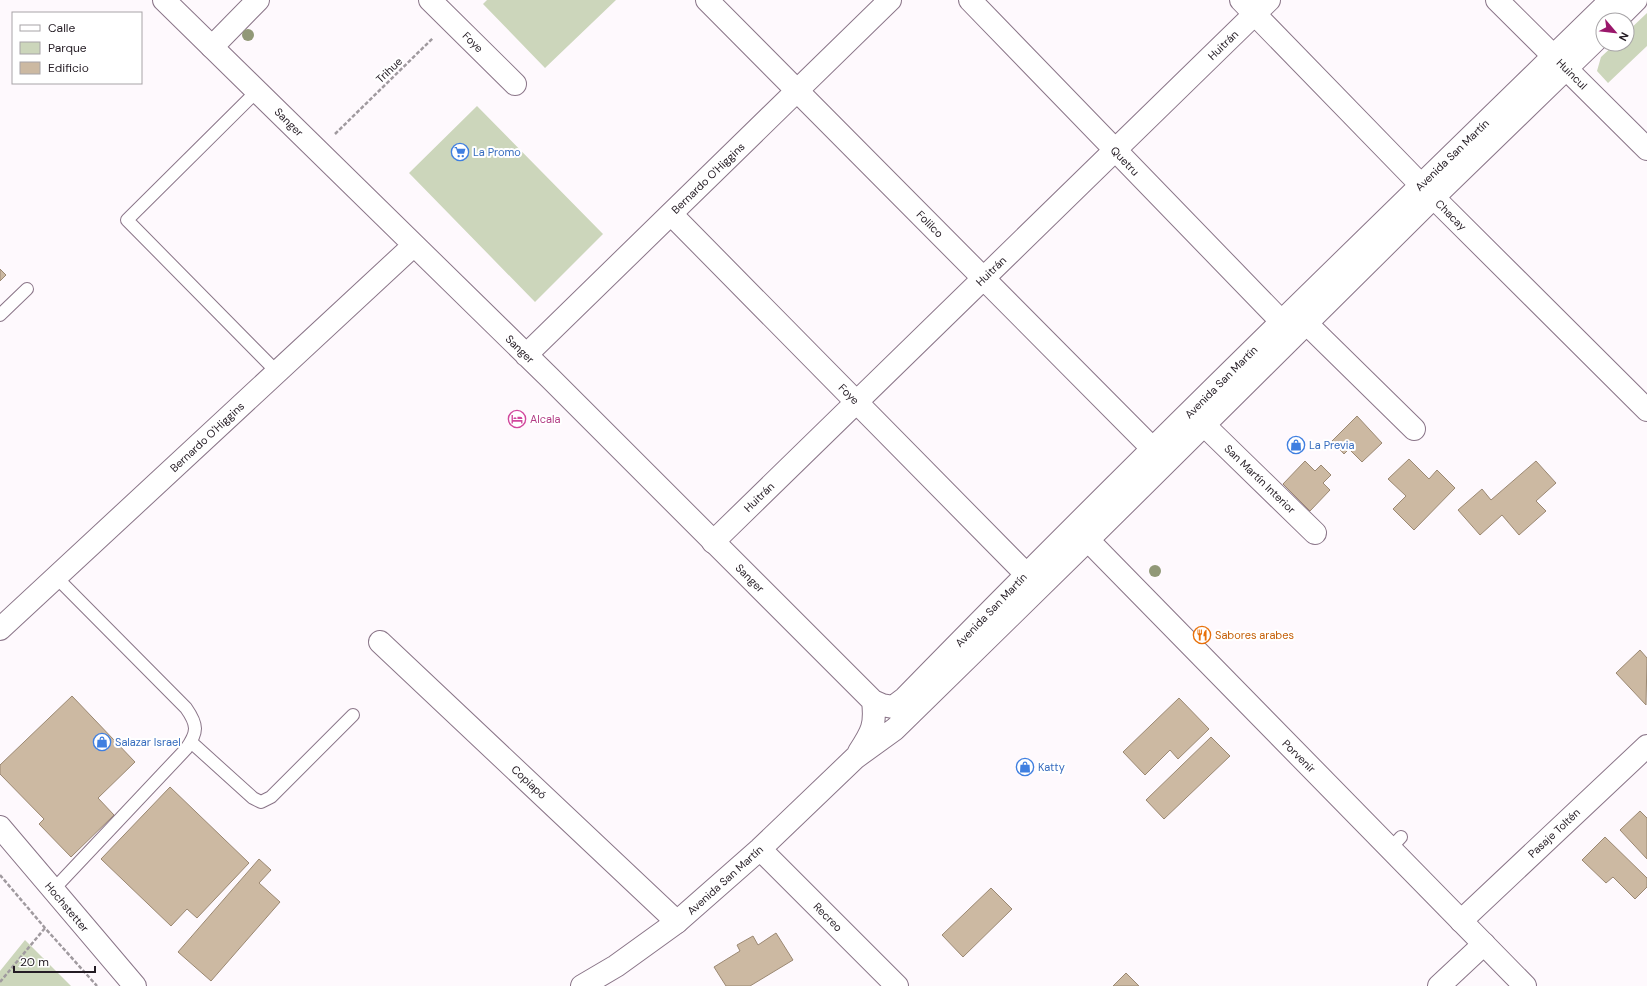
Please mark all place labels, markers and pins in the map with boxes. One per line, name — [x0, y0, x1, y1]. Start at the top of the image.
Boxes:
supermarket icon: La Promo — [450, 142, 470, 162]
place label: La Promo — [473, 145, 521, 159]
hotel icon: Alcala — [507, 409, 527, 429]
place label: Alcala — [530, 412, 560, 426]
shop icon: La Previa — [1286, 435, 1306, 455]
place label: La Previa — [1309, 438, 1354, 452]
restaurant icon: Sabores arabes — [1192, 625, 1212, 645]
place label: Sabores arabes — [1215, 628, 1294, 642]
shop icon: Salazar Israel — [92, 732, 112, 752]
place label: Salazar Israel — [115, 735, 181, 749]
shop icon: Katty — [1015, 757, 1035, 777]
place label: Katty — [1038, 760, 1065, 774]

